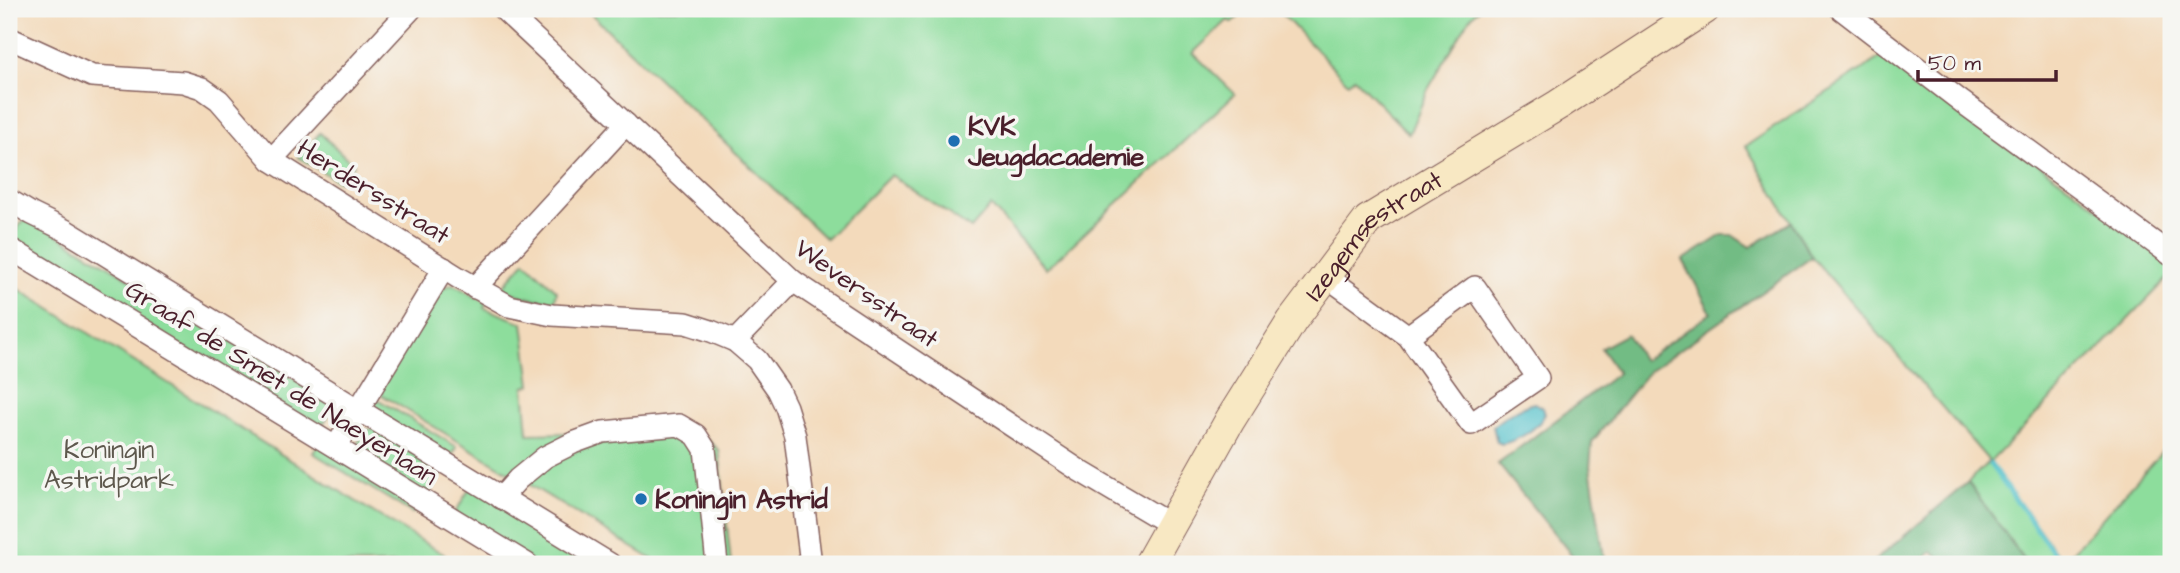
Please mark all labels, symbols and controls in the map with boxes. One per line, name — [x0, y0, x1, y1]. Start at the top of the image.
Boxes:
scale bar — [1918, 38, 2056, 82]
text: 50 m — [1928, 49, 1982, 78]
place label: KVK Jeugdacademie — [967, 109, 1144, 178]
street label: Herdersstraat — [290, 131, 457, 253]
marker: KVK Jeugdacademie — [946, 133, 962, 149]
street label: Izegemsestraat — [1296, 162, 1450, 309]
street label: Weversstraat — [787, 231, 946, 357]
street label: Graaf de Smet de Naeyerlaan — [117, 272, 445, 496]
park label: Koningin Astridpark — [44, 432, 174, 498]
place label: Koningin Astrid — [655, 482, 829, 521]
marker: Koningin Astrid — [633, 491, 649, 507]

